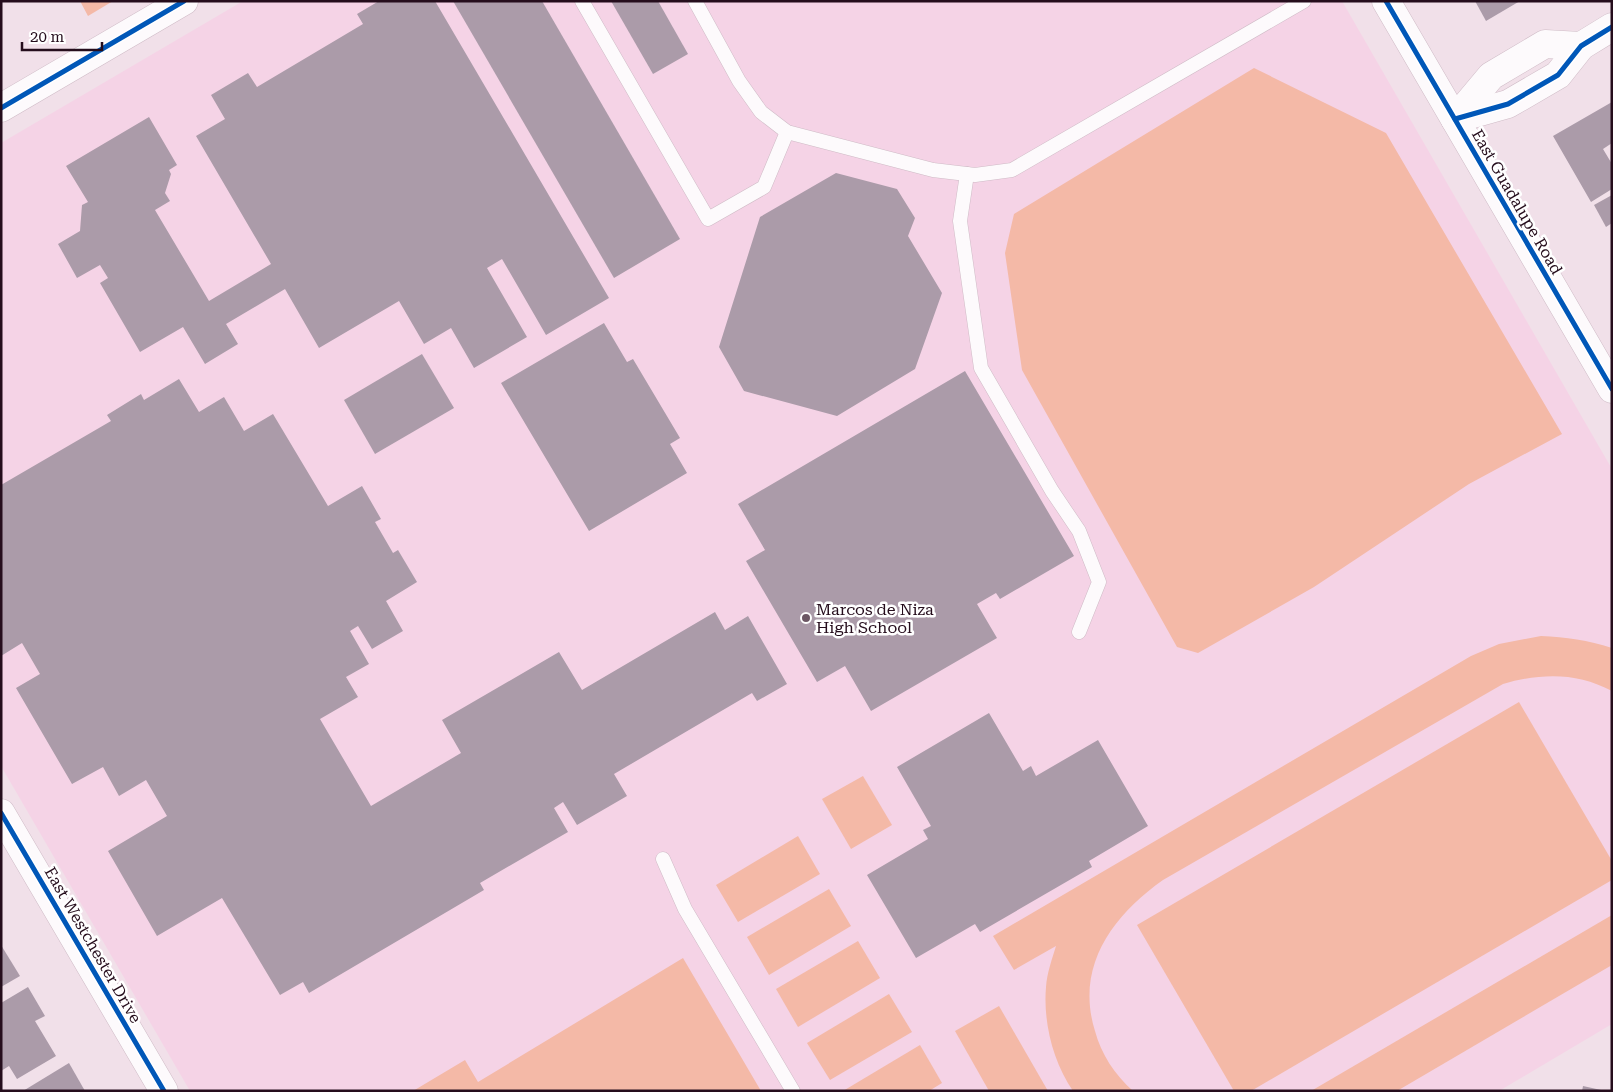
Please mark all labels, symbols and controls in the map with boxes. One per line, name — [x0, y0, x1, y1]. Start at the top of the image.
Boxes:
scale bar — [22, 20, 102, 52]
text: 20 m — [30, 28, 65, 46]
street label: East Guadalupe Road — [1468, 126, 1566, 278]
place label: Marcos de Niza High School — [816, 600, 934, 637]
marker: Marcos de Niza High School — [800, 612, 812, 624]
street label: East Westchester Drive — [41, 864, 146, 1027]

